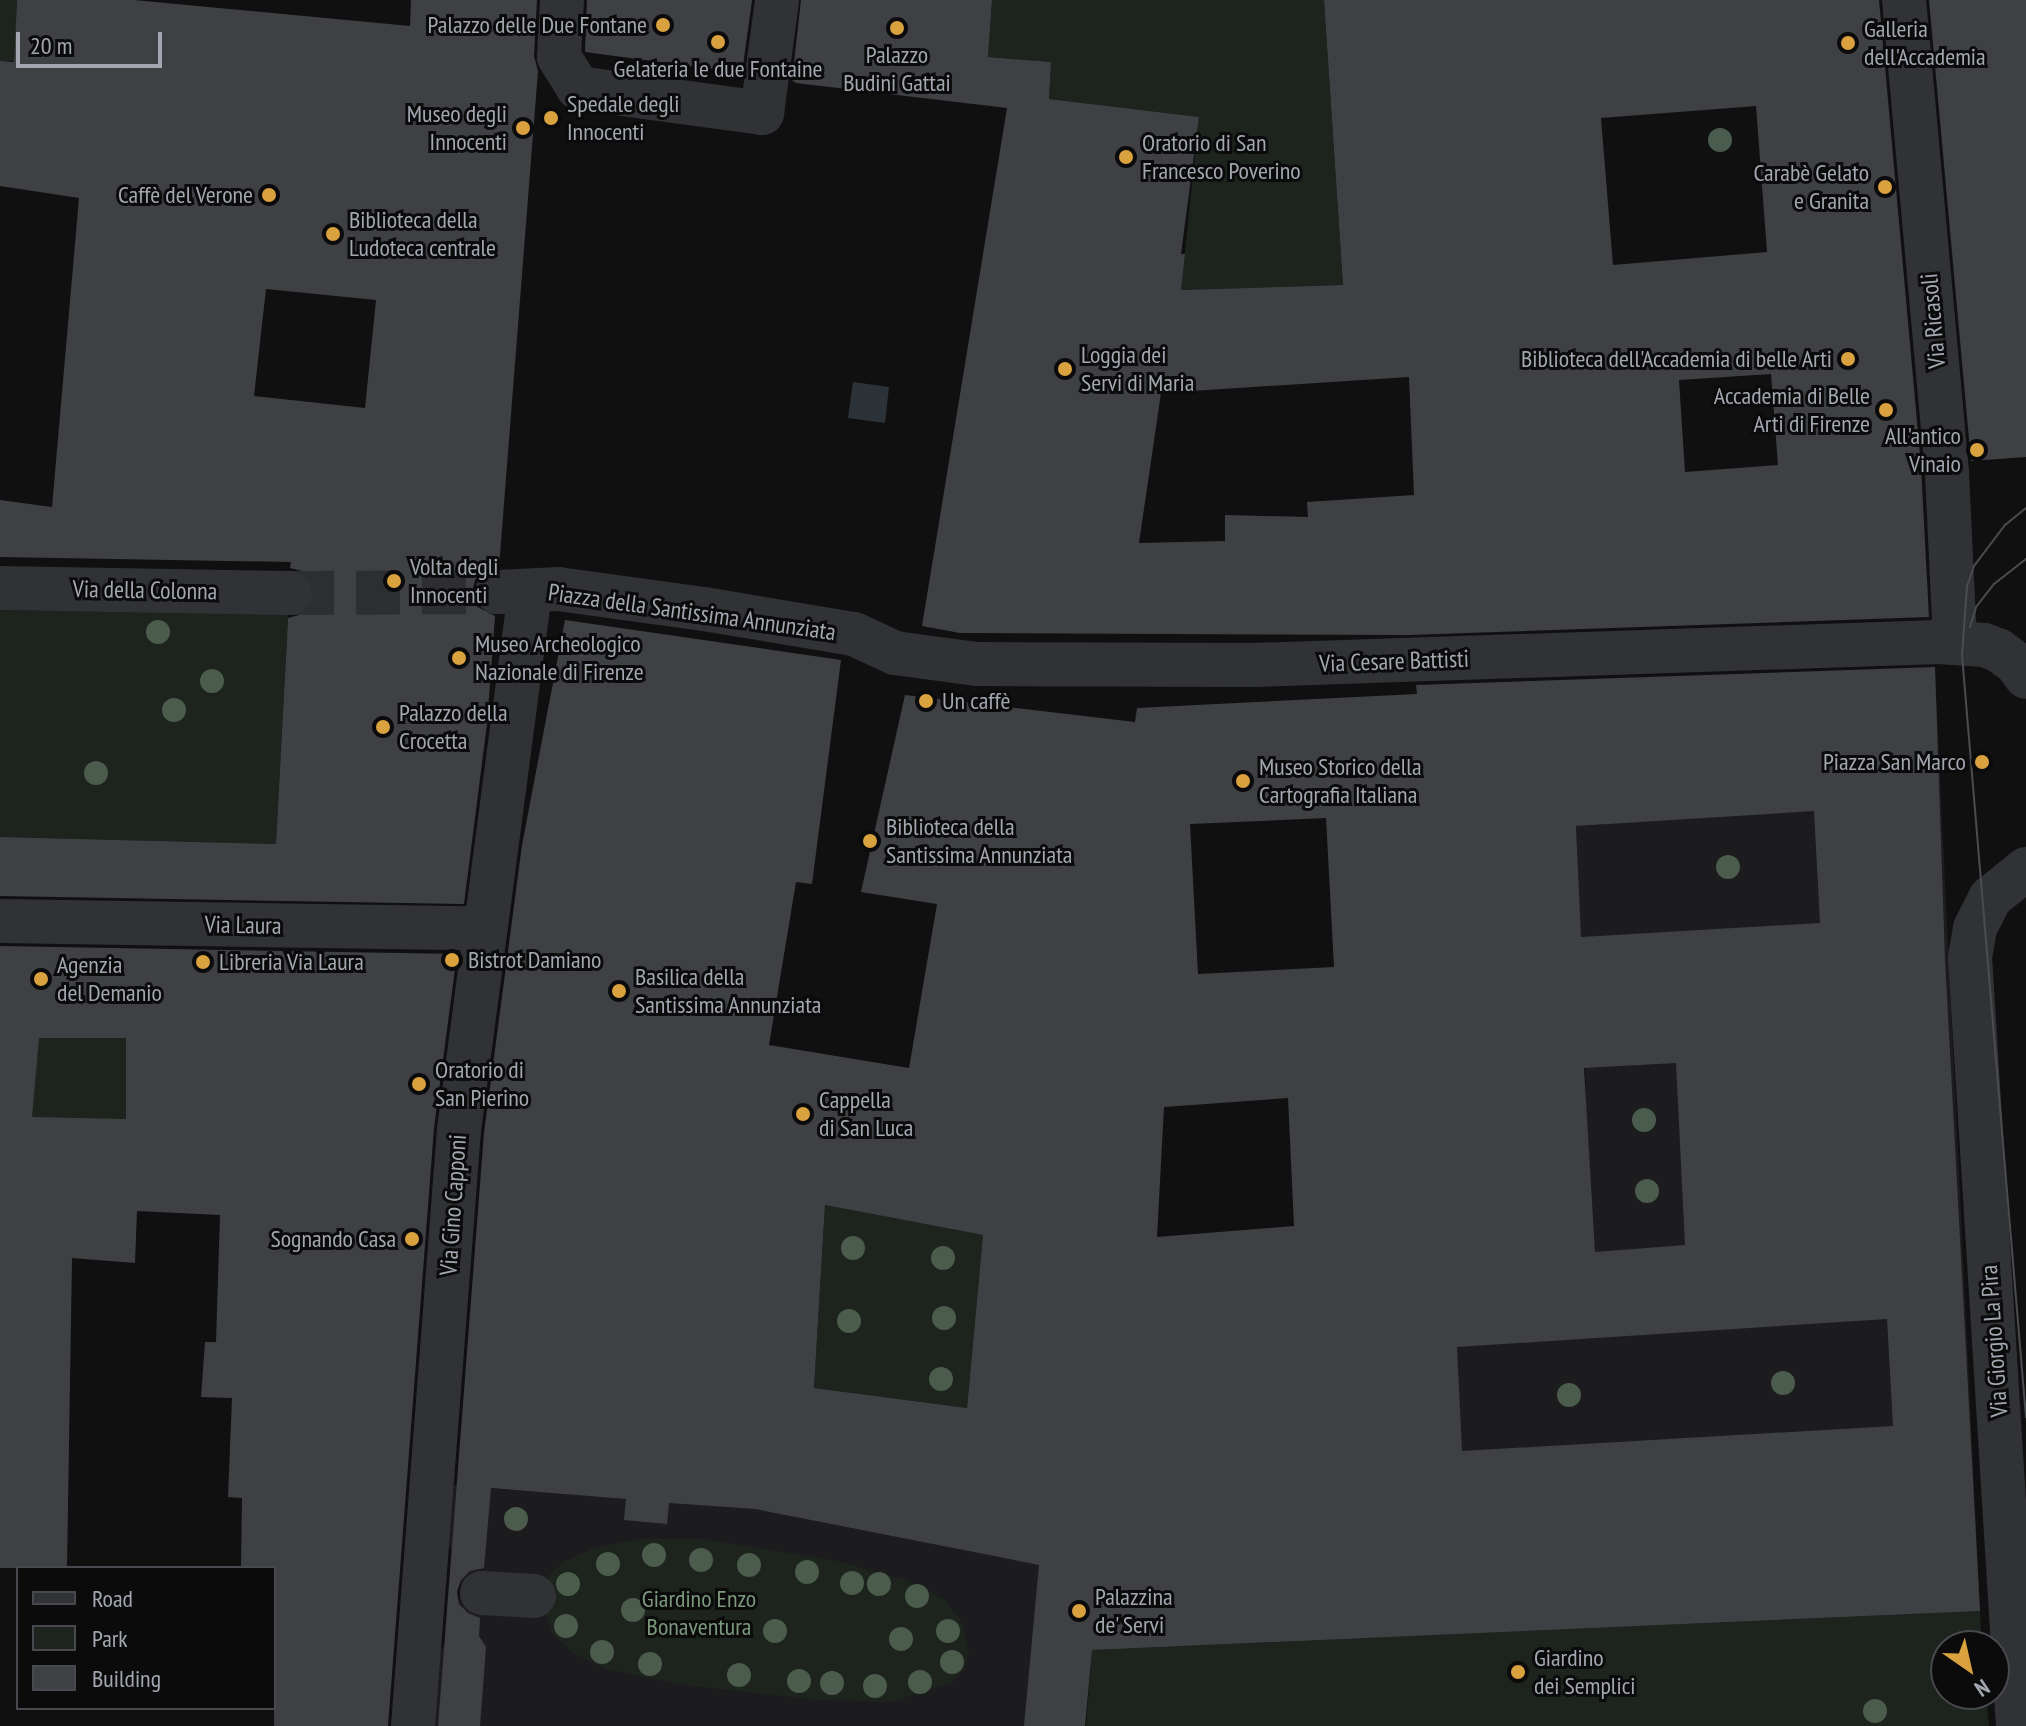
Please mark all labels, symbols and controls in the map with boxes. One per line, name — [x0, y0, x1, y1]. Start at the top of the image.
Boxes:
place label: Palazzo delle Due Fontane — [428, 11, 647, 39]
place label: Galleria dell'Accademia — [1864, 15, 1986, 71]
scale bar — [20, 16, 166, 66]
marker: Palazzo delle Due Fontane — [654, 16, 672, 34]
marker: Palazzo Budini Gattai — [888, 19, 906, 37]
text: 20 m — [30, 30, 72, 61]
marker: Gelateria le due Fontaine — [709, 33, 727, 51]
marker: Galleria dell'Accademia — [1839, 34, 1857, 52]
place label: Palazzo Budini Gattai — [843, 41, 951, 97]
place label: Gelateria le due Fontaine — [614, 55, 822, 83]
place label: Spedale degli Innocenti — [567, 90, 679, 146]
place label: Museo degli Innocenti — [407, 100, 507, 156]
marker: Spedale degli Innocenti — [542, 109, 560, 127]
marker: Museo degli Innocenti — [514, 119, 532, 137]
place label: Oratorio di San Francesco Poverino — [1142, 129, 1301, 185]
marker: Oratorio di San Francesco Poverino — [1117, 148, 1135, 166]
place label: Carabè Gelato e Granita — [1753, 159, 1869, 215]
marker: Carabè Gelato e Granita — [1876, 178, 1894, 196]
place label: Caffè del Verone — [117, 181, 253, 209]
marker: Caffè del Verone — [260, 186, 278, 204]
place label: Biblioteca della Ludoteca centrale — [349, 206, 496, 262]
marker: Biblioteca della Ludoteca centrale — [324, 225, 342, 243]
street label: Via Ricasoli — [1915, 272, 1951, 370]
place label: Loggia dei Servi di Maria — [1081, 341, 1194, 397]
place label: Biblioteca dell'Accademia di belle Arti — [1520, 345, 1832, 373]
marker: Biblioteca dell'Accademia di belle Arti — [1839, 350, 1857, 368]
marker: Loggia dei Servi di Maria — [1056, 360, 1074, 378]
place label: Accademia di Belle Arti di Firenze — [1714, 382, 1870, 438]
marker: Accademia di Belle Arti di Firenze — [1877, 401, 1895, 419]
place label: All'antico Vinaio — [1885, 422, 1961, 478]
marker: All'antico Vinaio — [1968, 441, 1986, 459]
place label: Volta degli Innocenti — [410, 553, 498, 609]
marker: Volta degli Innocenti — [385, 572, 403, 590]
street label: Via della Colonna — [73, 574, 217, 606]
street label: Piazza della Santissima Annunziata — [546, 578, 838, 646]
place label: Museo Archeologico Nazionale di Firenze — [475, 630, 644, 686]
street label: Via Cesare Battisti — [1319, 644, 1469, 678]
marker: Museo Archeologico Nazionale di Firenze — [450, 649, 468, 667]
place label: Un caffè — [942, 687, 1010, 715]
marker: Un caffè — [917, 692, 935, 710]
place label: Palazzo della Crocetta — [399, 699, 508, 755]
marker: Palazzo della Crocetta — [374, 718, 392, 736]
place label: Piazza San Marco — [1823, 748, 1966, 776]
place label: Museo Storico della Cartografia Italiana — [1259, 753, 1422, 809]
marker: Piazza San Marco — [1973, 753, 1991, 771]
marker: Museo Storico della Cartografia Italiana — [1234, 772, 1252, 790]
place label: Biblioteca della Santissima Annunziata — [886, 813, 1073, 869]
marker: Biblioteca della Santissima Annunziata — [861, 832, 879, 850]
street label: Via Laura — [204, 910, 282, 940]
place label: Bistrot Damiano — [468, 946, 601, 974]
place label: Libreria Via Laura — [219, 948, 364, 976]
place label: Agenzia del Demanio — [57, 951, 162, 1007]
marker: Bistrot Damiano — [443, 951, 461, 969]
marker: Libreria Via Laura — [194, 953, 212, 971]
place label: Basilica della Santissima Annunziata — [635, 963, 822, 1019]
marker: Agenzia del Demanio — [32, 970, 50, 988]
marker: Basilica della Santissima Annunziata — [610, 982, 628, 1000]
place label: Oratorio di San Pierino — [435, 1056, 529, 1112]
marker: Oratorio di San Pierino — [410, 1075, 428, 1093]
place label: Cappella di San Luca — [819, 1086, 913, 1142]
marker: Cappella di San Luca — [794, 1105, 812, 1123]
street label: Via Gino Capponi — [434, 1134, 472, 1276]
place label: Sognando Casa — [270, 1225, 396, 1253]
marker: Sognando Casa — [403, 1230, 421, 1248]
street label: Via Giorgio La Pira — [1974, 1264, 2014, 1418]
legend — [16, 1566, 276, 1710]
text: Road — [92, 1583, 133, 1614]
place label: Palazzina de' Servi — [1095, 1583, 1173, 1639]
park label: Giardino Enzo Bonaventura — [642, 1585, 756, 1641]
marker: Palazzina de' Servi — [1070, 1602, 1088, 1620]
text: Park — [92, 1623, 128, 1654]
north arrow — [1930, 1630, 2010, 1710]
place label: Giardino dei Semplici — [1534, 1644, 1635, 1700]
text: Building — [92, 1663, 161, 1694]
marker: Giardino dei Semplici — [1509, 1663, 1527, 1681]
text: N — [1970, 1673, 1995, 1703]

